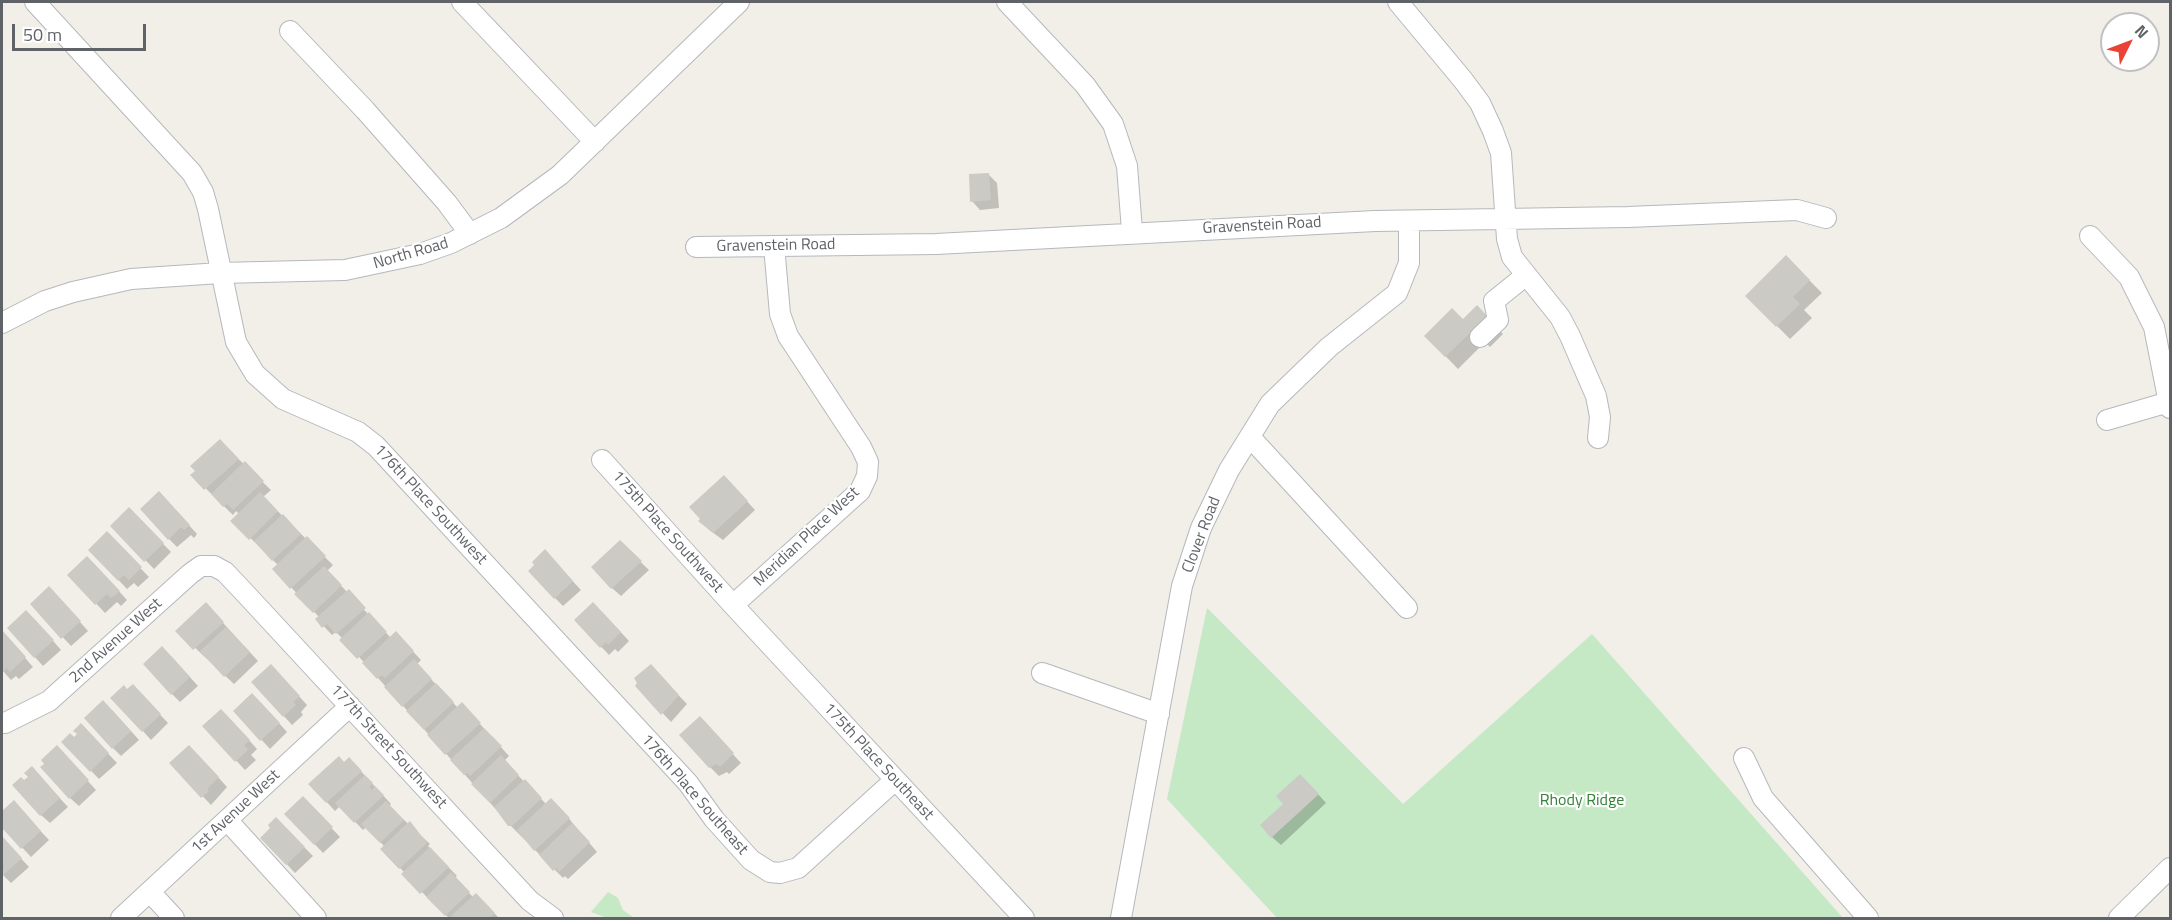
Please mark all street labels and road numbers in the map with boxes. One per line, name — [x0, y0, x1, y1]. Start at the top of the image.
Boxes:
street label: Gravenstein Road — [1202, 213, 1322, 239]
street label: North Road — [371, 234, 451, 274]
street label: Gravenstein Road — [716, 235, 836, 257]
street label: 176th Place Southwest — [369, 441, 491, 569]
street label: 175th Place Southwest — [607, 467, 727, 597]
street label: Meridian Place West — [750, 483, 864, 591]
street label: Clover Road — [1179, 494, 1225, 576]
street label: 2nd Avenue West — [66, 594, 166, 688]
street label: 177th Street Southwest — [326, 681, 450, 813]
street label: 175th Place Southeast — [819, 699, 937, 825]
street label: 176th Place Southeast — [636, 731, 752, 859]
street label: 1st Avenue West — [188, 766, 284, 858]

